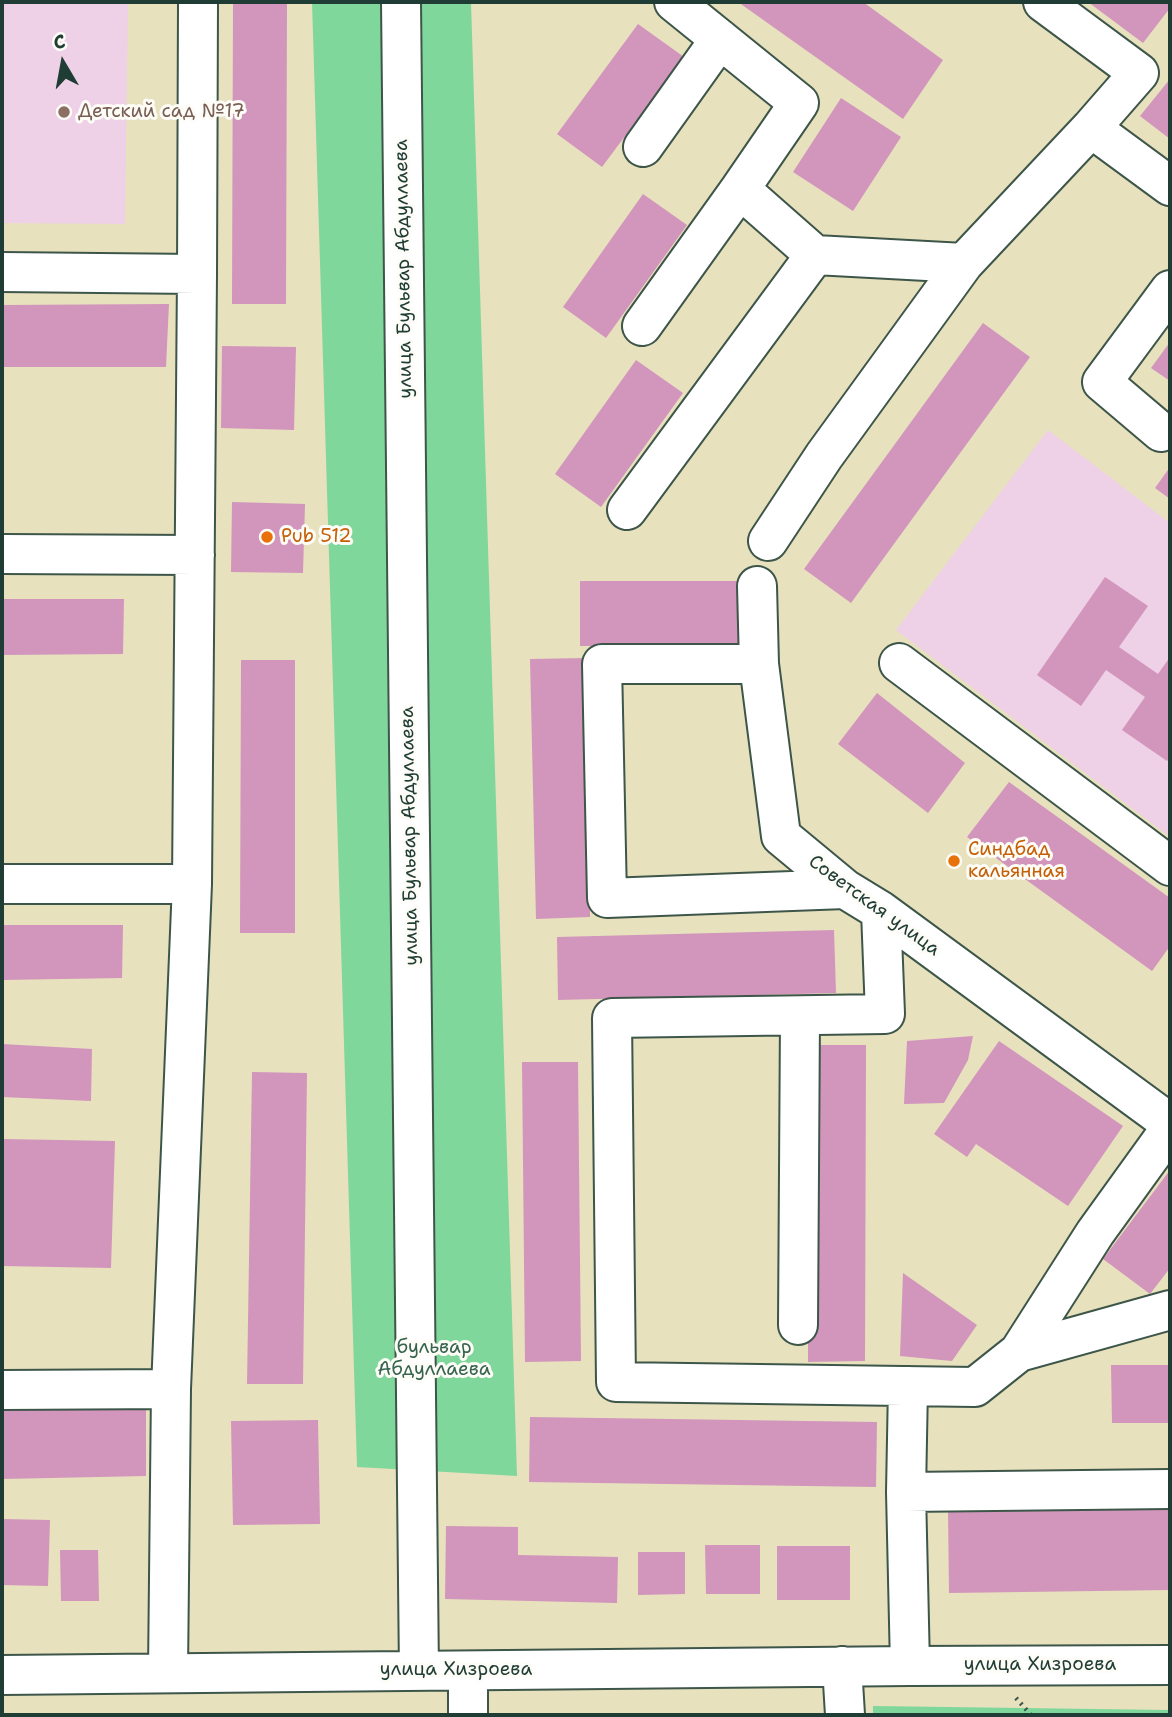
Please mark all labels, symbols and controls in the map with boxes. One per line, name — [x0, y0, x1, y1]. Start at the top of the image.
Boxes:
north arrow — [28, 28, 98, 98]
text: С — [51, 29, 67, 55]
place label: Детский сад №17 — [78, 101, 245, 123]
marker: Детский сад №17 — [56, 104, 72, 120]
street label: улица Бульвар Абдуллаева — [390, 139, 418, 399]
place label: Pub 512 — [281, 526, 351, 548]
marker: Pub 512 — [259, 529, 275, 545]
street label: улица Бульвар Абдуллаева — [396, 706, 424, 966]
place label: Синдбад кальянная — [968, 839, 1065, 883]
street label: Советская улица — [804, 851, 944, 961]
marker: Синдбад кальянная — [946, 853, 962, 869]
park label: бульвар Абдуллаева — [377, 1337, 491, 1381]
street label: улица Хизроева — [964, 1654, 1116, 1676]
street label: улица Хизроева — [380, 1659, 532, 1681]

